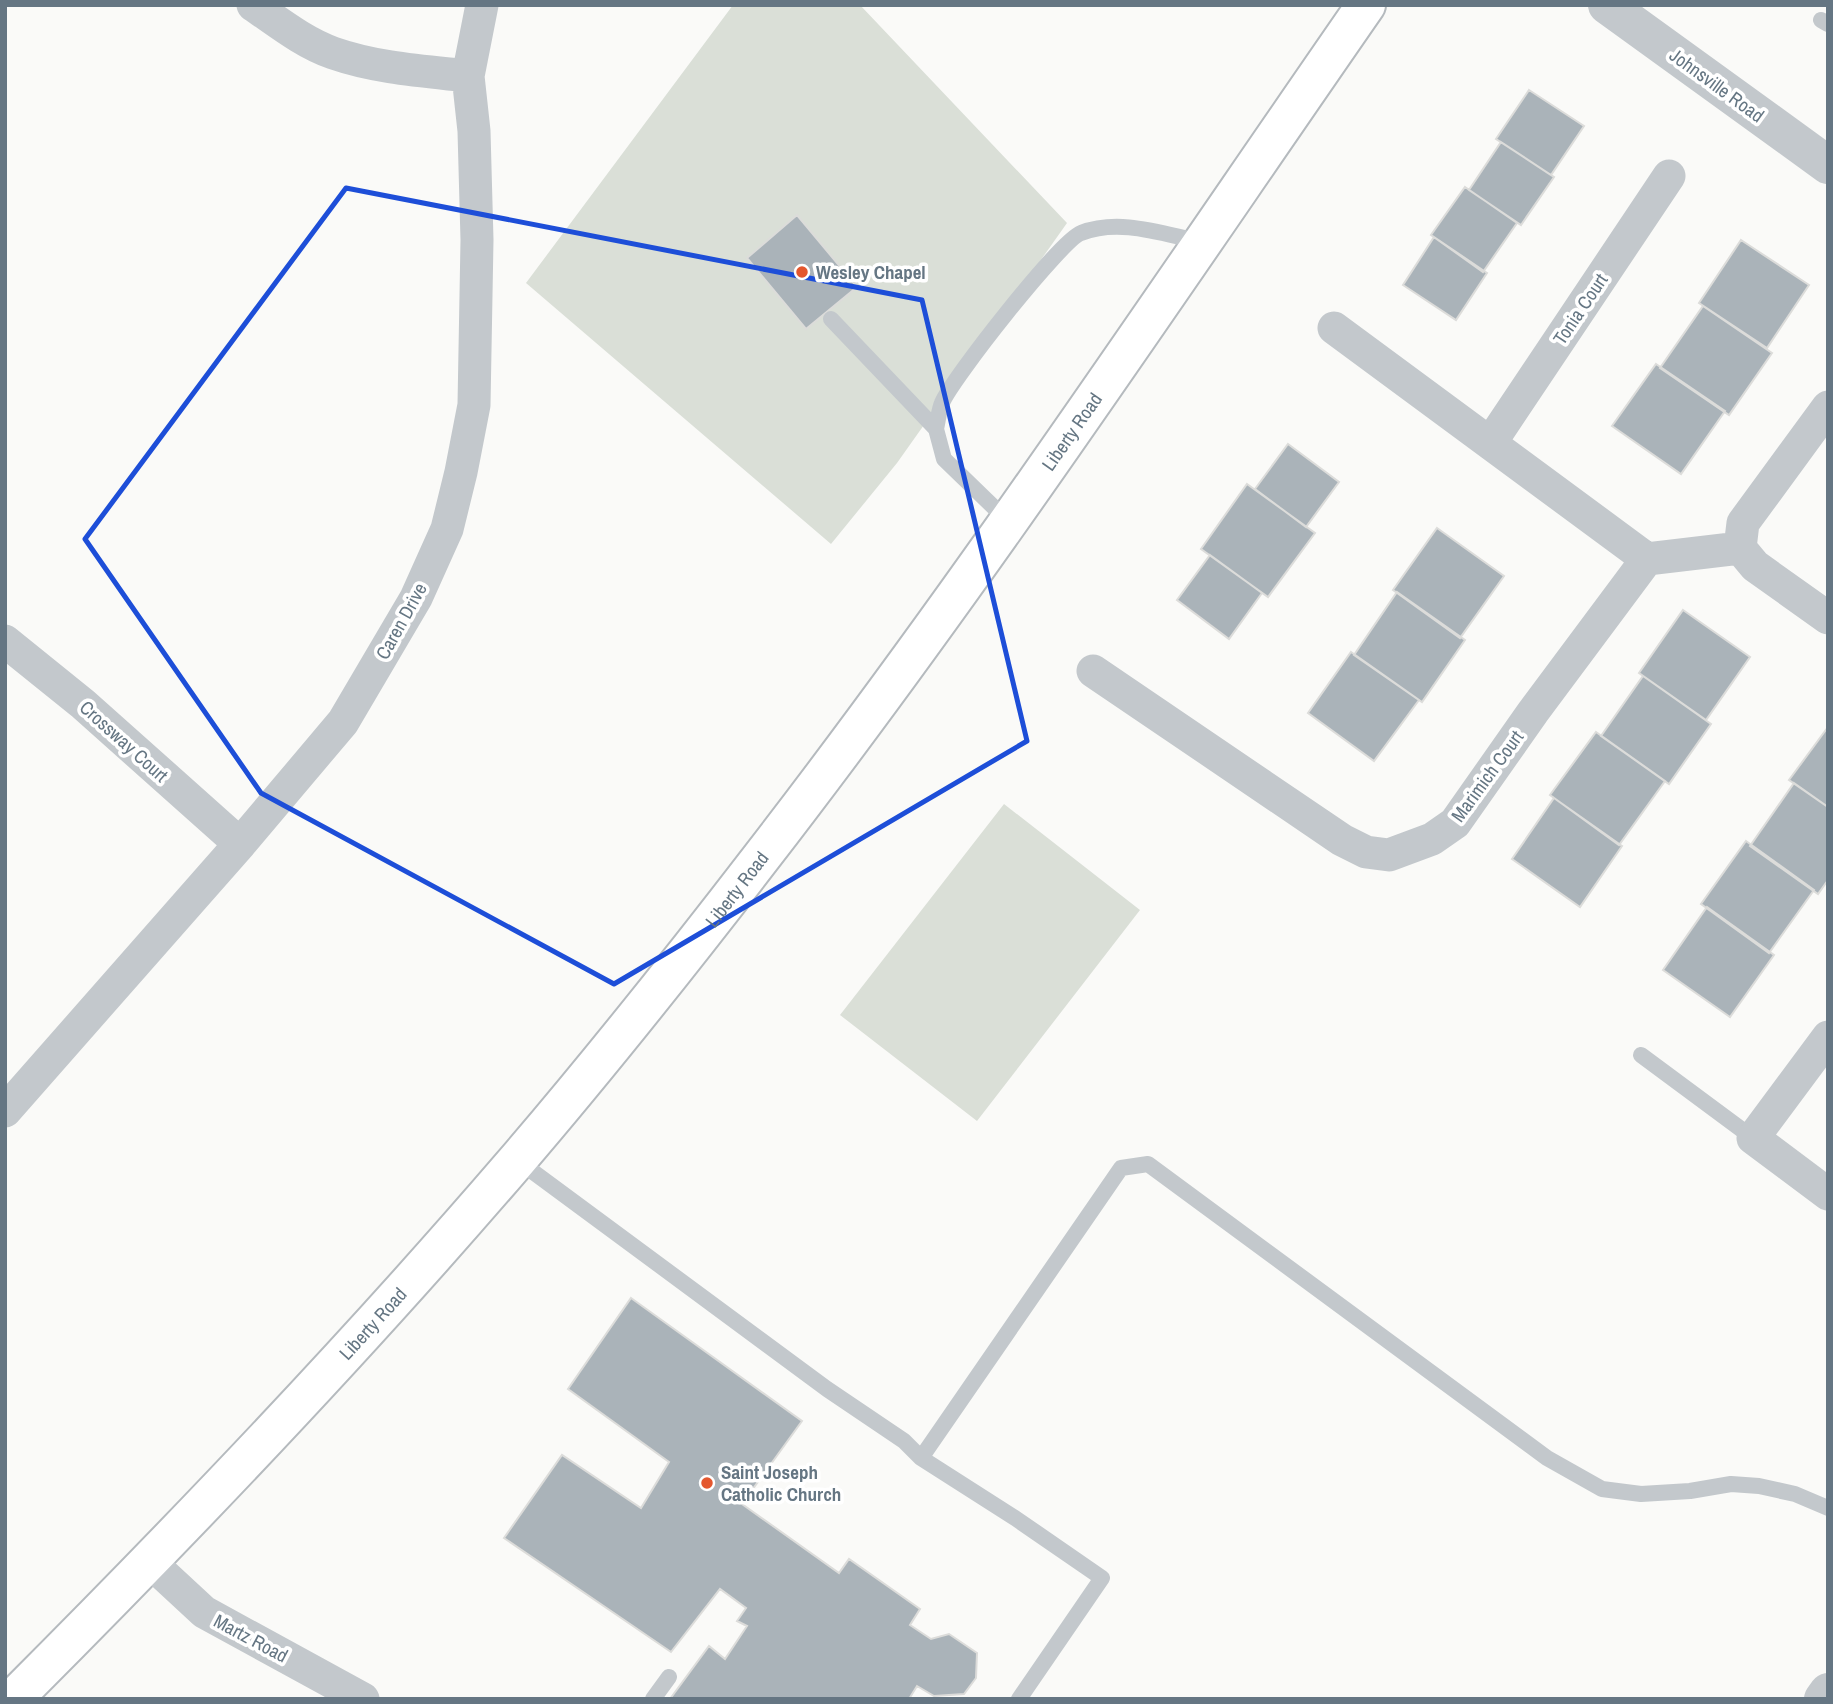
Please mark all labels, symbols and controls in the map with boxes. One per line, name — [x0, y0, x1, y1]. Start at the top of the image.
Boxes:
street label: Johnsville Road — [1665, 42, 1769, 128]
place label: Wesley Chapel — [816, 259, 926, 285]
marker: Wesley Chapel — [794, 264, 810, 280]
street label: Tonia Court — [1547, 268, 1614, 350]
street label: Liberty Road — [1035, 388, 1108, 476]
street label: Caren Drive — [369, 578, 433, 664]
street label: Crossway Court — [74, 694, 174, 788]
street label: Marimich Court — [1445, 724, 1529, 827]
street label: Liberty Road — [699, 846, 774, 932]
street label: Liberty Road — [333, 1282, 412, 1365]
place label: Saint Joseph Catholic Church — [721, 1459, 841, 1507]
marker: Saint Joseph Catholic Church — [699, 1475, 715, 1491]
street label: Martz Road — [209, 1608, 293, 1668]

